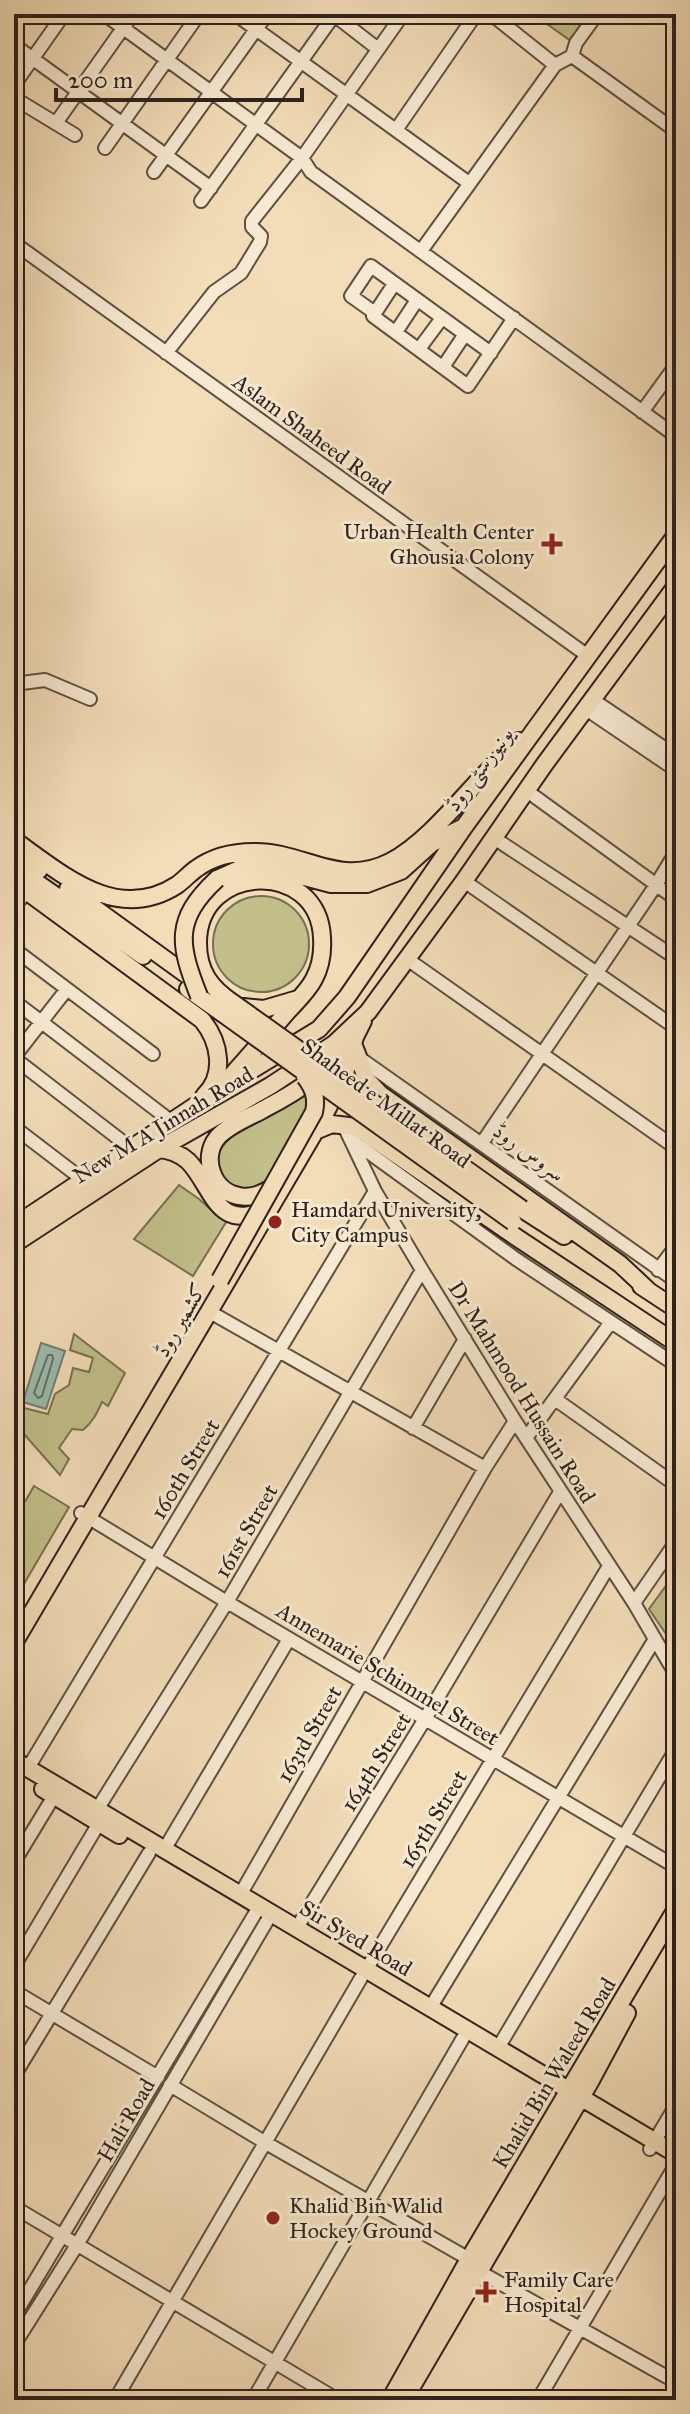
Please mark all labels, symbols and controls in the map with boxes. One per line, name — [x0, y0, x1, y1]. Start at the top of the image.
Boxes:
scale bar — [56, 52, 302, 102]
text: 200 m — [68, 65, 133, 95]
street label: Aslam Shaheed Road — [227, 367, 396, 500]
place label: Urban Health Center Ghousia Colony — [343, 518, 535, 570]
marker: Urban Health Center Ghousia Colony — [541, 533, 563, 555]
street label: یونیورسٹی روڈ — [439, 720, 522, 818]
street label: Shaheed e Millat Road — [296, 1032, 476, 1174]
street label: New M A Jinnah Road — [68, 1061, 258, 1189]
street label: سروس روڈ — [487, 1117, 570, 1188]
place label: Hamdard University, City Campus — [291, 1196, 481, 1248]
marker: Hamdard University, City Campus — [266, 1213, 284, 1231]
street label: Dr Mahmood Hussain Road — [443, 1276, 601, 1508]
street label: کشمیر روڈ — [148, 1278, 212, 1362]
street label: 160th Street — [145, 1414, 226, 1524]
street label: 161st Street — [208, 1479, 284, 1583]
street label: Annemarie Schimmel Street — [271, 1596, 505, 1751]
street label: 163rd Street — [270, 1681, 348, 1787]
street label: 164th Street — [335, 1707, 417, 1816]
street label: 165th Street — [393, 1765, 473, 1873]
street label: Sir Syed Road — [295, 1894, 417, 1982]
street label: Khalid Bin Waleed Road — [486, 1973, 622, 2173]
street label: Hali Road — [91, 2073, 161, 2167]
place label: Khalid Bin Walid Hockey Ground — [289, 2192, 443, 2244]
marker: Khalid Bin Walid Hockey Ground — [264, 2209, 282, 2227]
place label: Family Care Hospital — [504, 2266, 614, 2318]
marker: Family Care Hospital — [475, 2281, 497, 2303]

